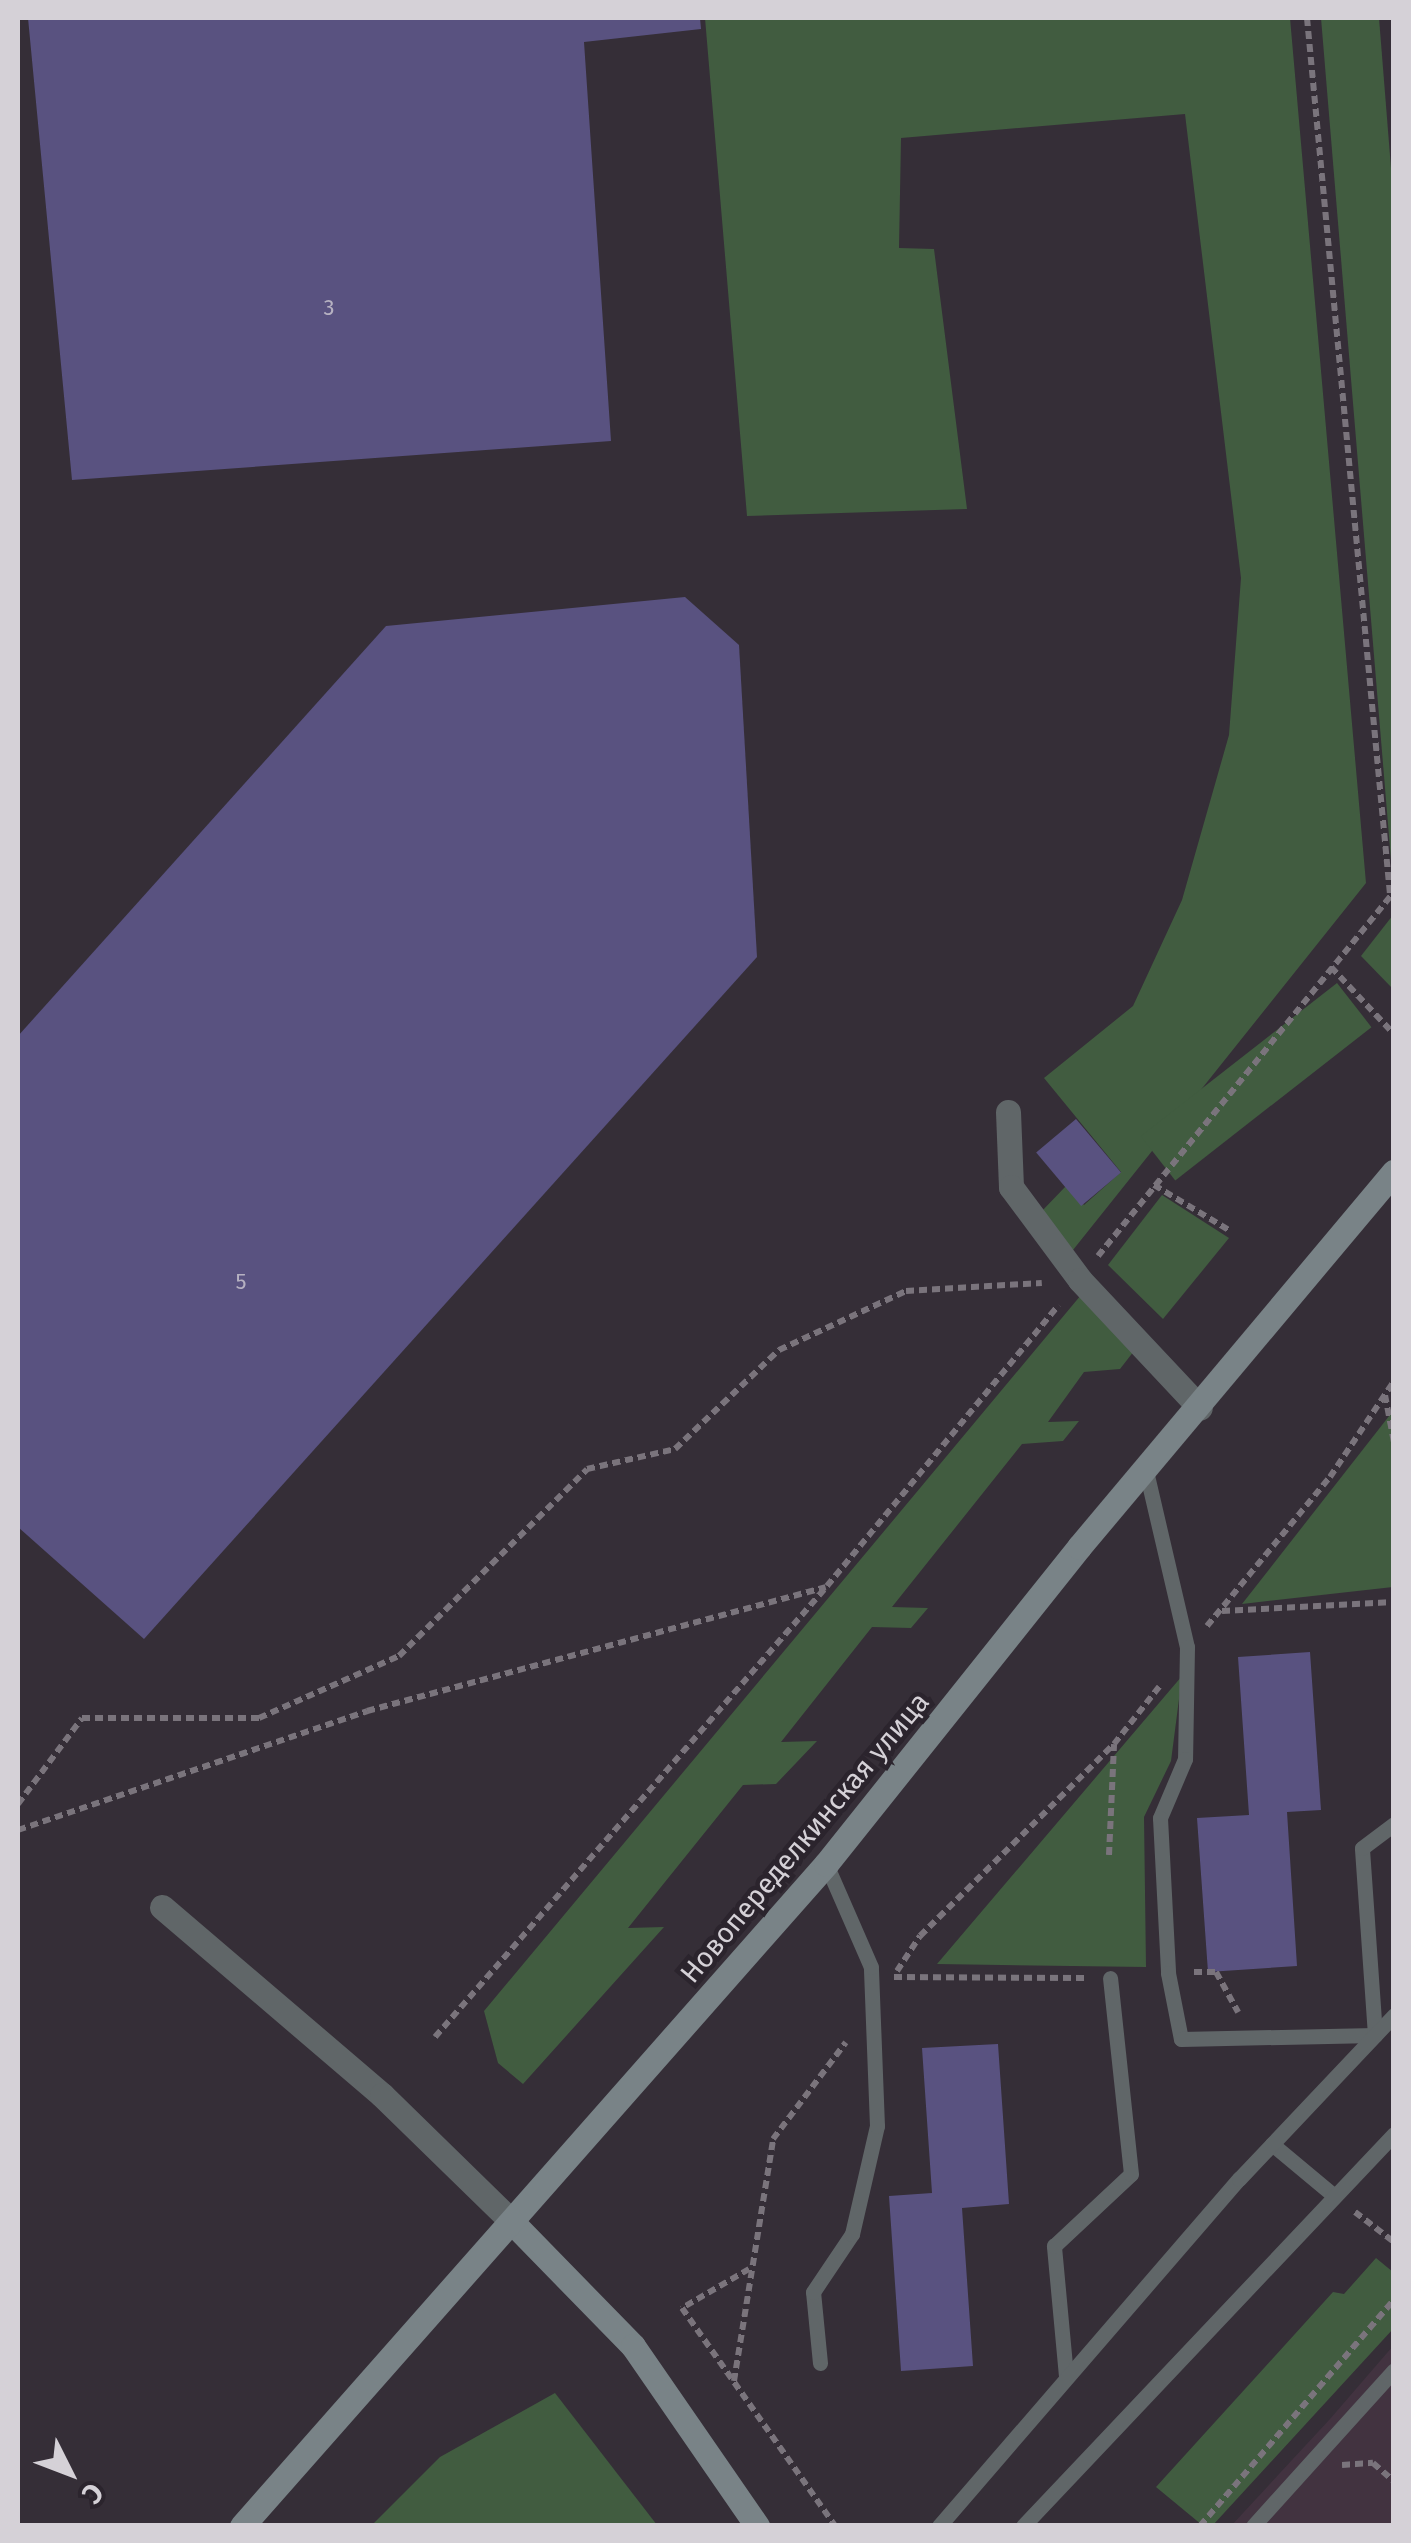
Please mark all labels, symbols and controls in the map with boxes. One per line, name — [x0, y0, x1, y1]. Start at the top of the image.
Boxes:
house number: 3 — [324, 295, 334, 321]
house number: 5 — [235, 1269, 247, 1295]
street label: Новопеределкинская улица — [674, 1686, 936, 1990]
north arrow — [20, 2423, 120, 2523]
text: С — [75, 2476, 110, 2510]

